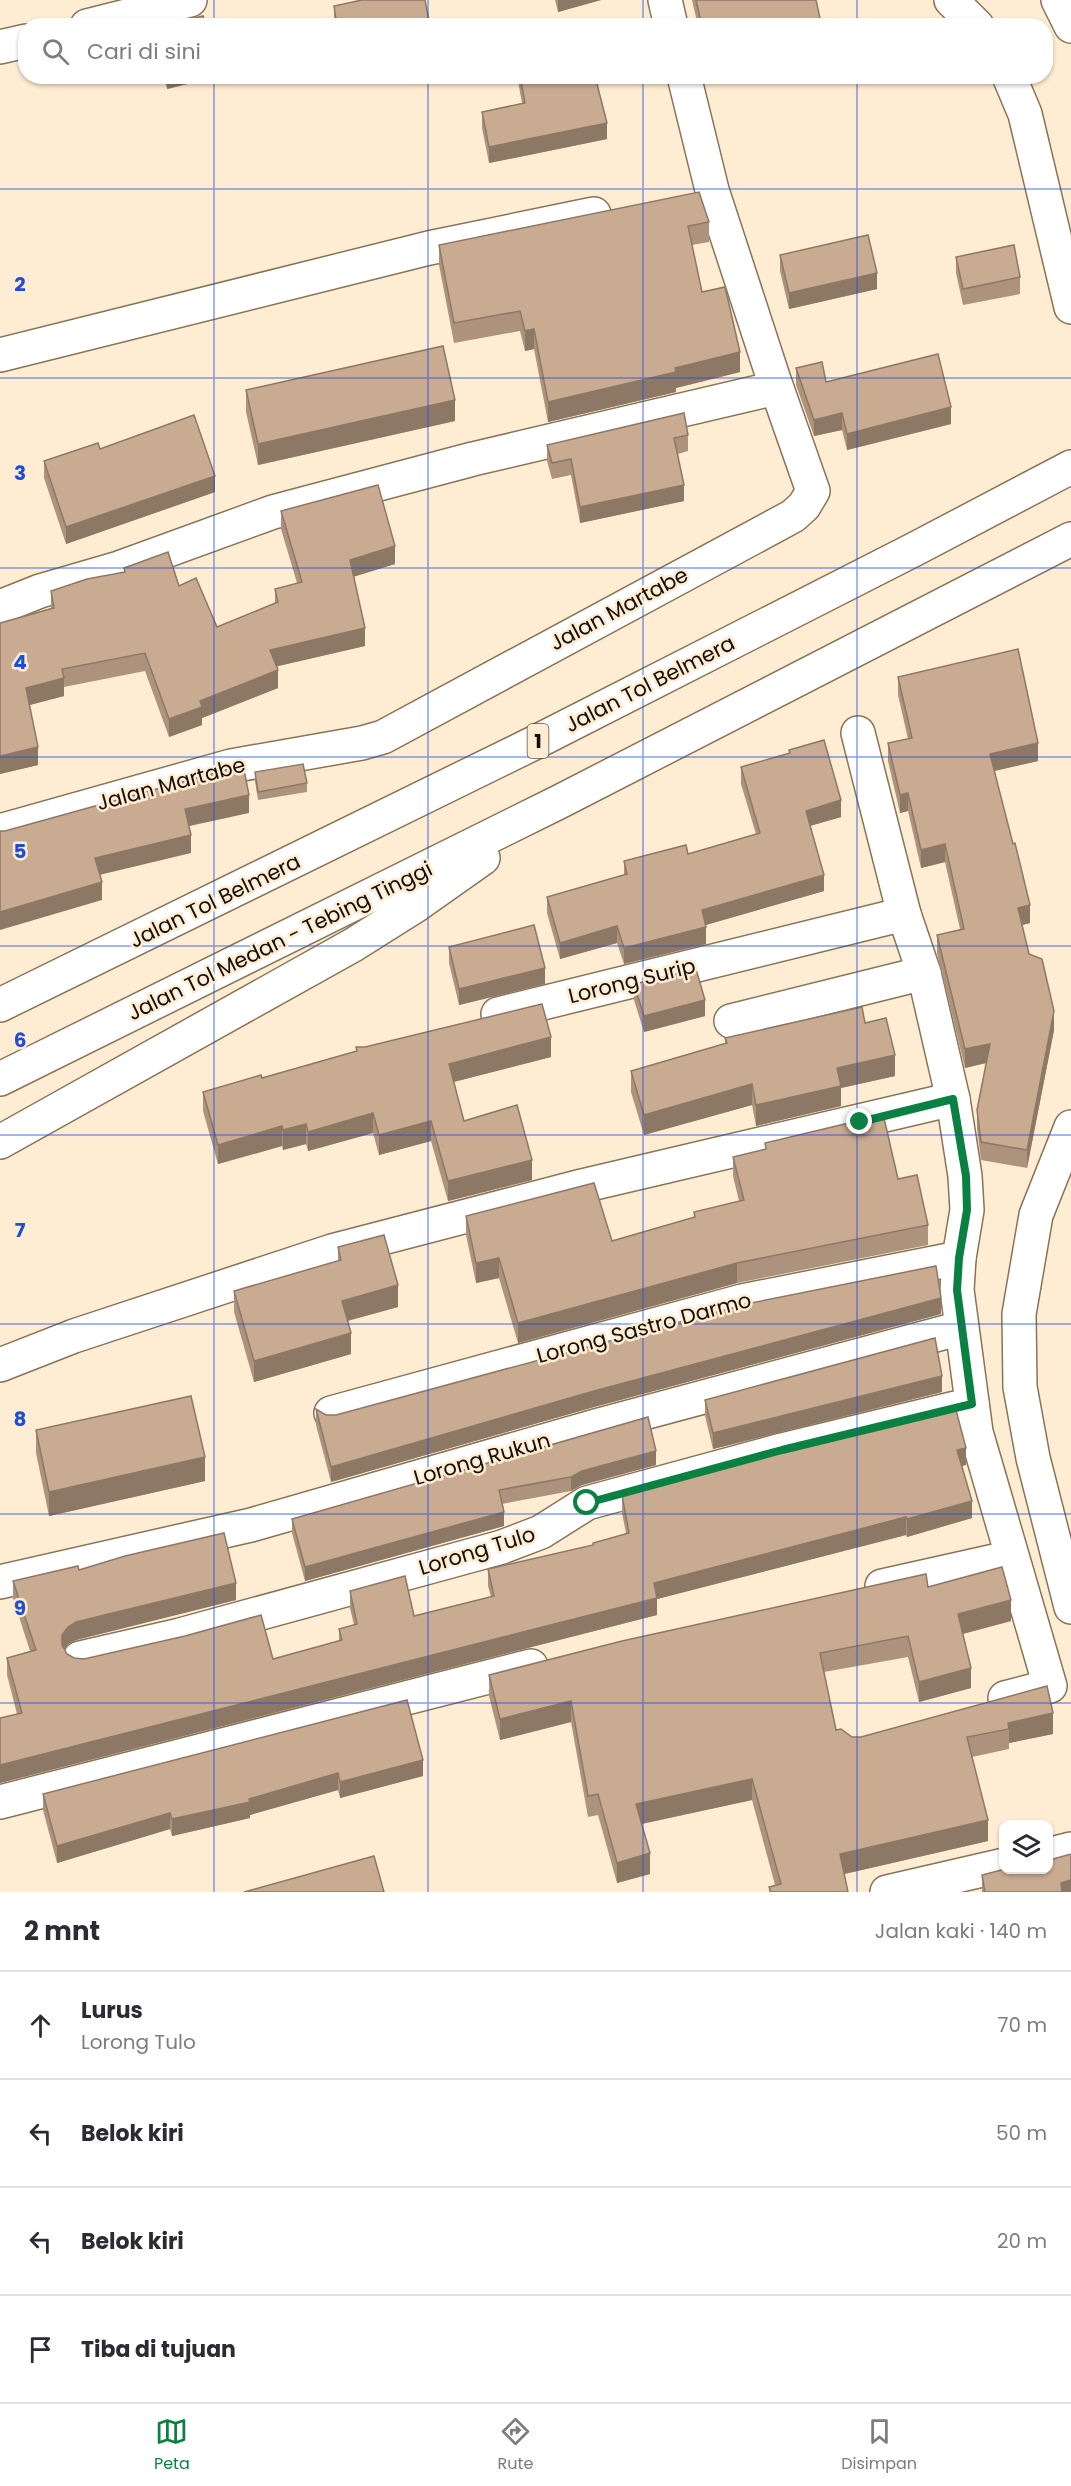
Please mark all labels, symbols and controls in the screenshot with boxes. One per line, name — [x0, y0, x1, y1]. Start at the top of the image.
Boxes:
search box — [18, 18, 1053, 84]
icon: search — [39, 35, 72, 68]
text: Cari di sini — [87, 36, 201, 67]
text: 2 — [14, 270, 26, 298]
text: 3 — [14, 459, 26, 487]
street label: Jalan Martabe — [544, 560, 693, 657]
street label: Jalan Tol Belmera — [560, 628, 740, 739]
text: 4 — [13, 648, 27, 676]
road number: 1 — [528, 724, 548, 758]
street label: Jalan Martabe — [93, 750, 248, 817]
text: 5 — [14, 837, 27, 865]
street label: Jalan Tol Belmera — [124, 847, 305, 955]
street label: Jalan Tol Medan - Tebing Tinggi — [123, 854, 437, 1027]
street label: Lorong Surip — [565, 951, 698, 1010]
text: 6 — [14, 1026, 26, 1054]
route end — [846, 1108, 872, 1134]
text: 7 — [15, 1216, 26, 1244]
street label: Lorong Sastro Darmo — [533, 1285, 754, 1370]
text: 8 — [14, 1405, 26, 1433]
street label: Lorong Rukun — [410, 1425, 554, 1492]
route start — [573, 1489, 599, 1515]
street label: Lorong Tulo — [415, 1519, 539, 1582]
text: 9 — [14, 1594, 26, 1622]
map controls — [999, 1820, 1053, 1874]
button: layers — [999, 1820, 1053, 1874]
text: 2 mnt — [24, 1913, 100, 1949]
text: Jalan kaki · 140 m — [875, 1917, 1047, 1945]
text: Lurus — [81, 1995, 143, 2026]
icon: ahead — [24, 2009, 57, 2042]
text: 70 m — [998, 2011, 1047, 2039]
text: Lorong Tulo — [81, 2028, 196, 2056]
icon: left — [24, 2117, 57, 2150]
text: Belok kiri — [81, 2118, 184, 2149]
text: 50 m — [996, 2119, 1047, 2147]
icon: left — [24, 2225, 57, 2258]
text: Belok kiri — [81, 2226, 184, 2257]
text: 20 m — [997, 2227, 1047, 2255]
icon: arrive — [24, 2333, 57, 2366]
text: Tiba di tujuan — [81, 2334, 236, 2365]
tab: Peta — [154, 2415, 190, 2476]
tab: Rute — [498, 2415, 533, 2476]
tab: Disimpan — [841, 2415, 917, 2476]

